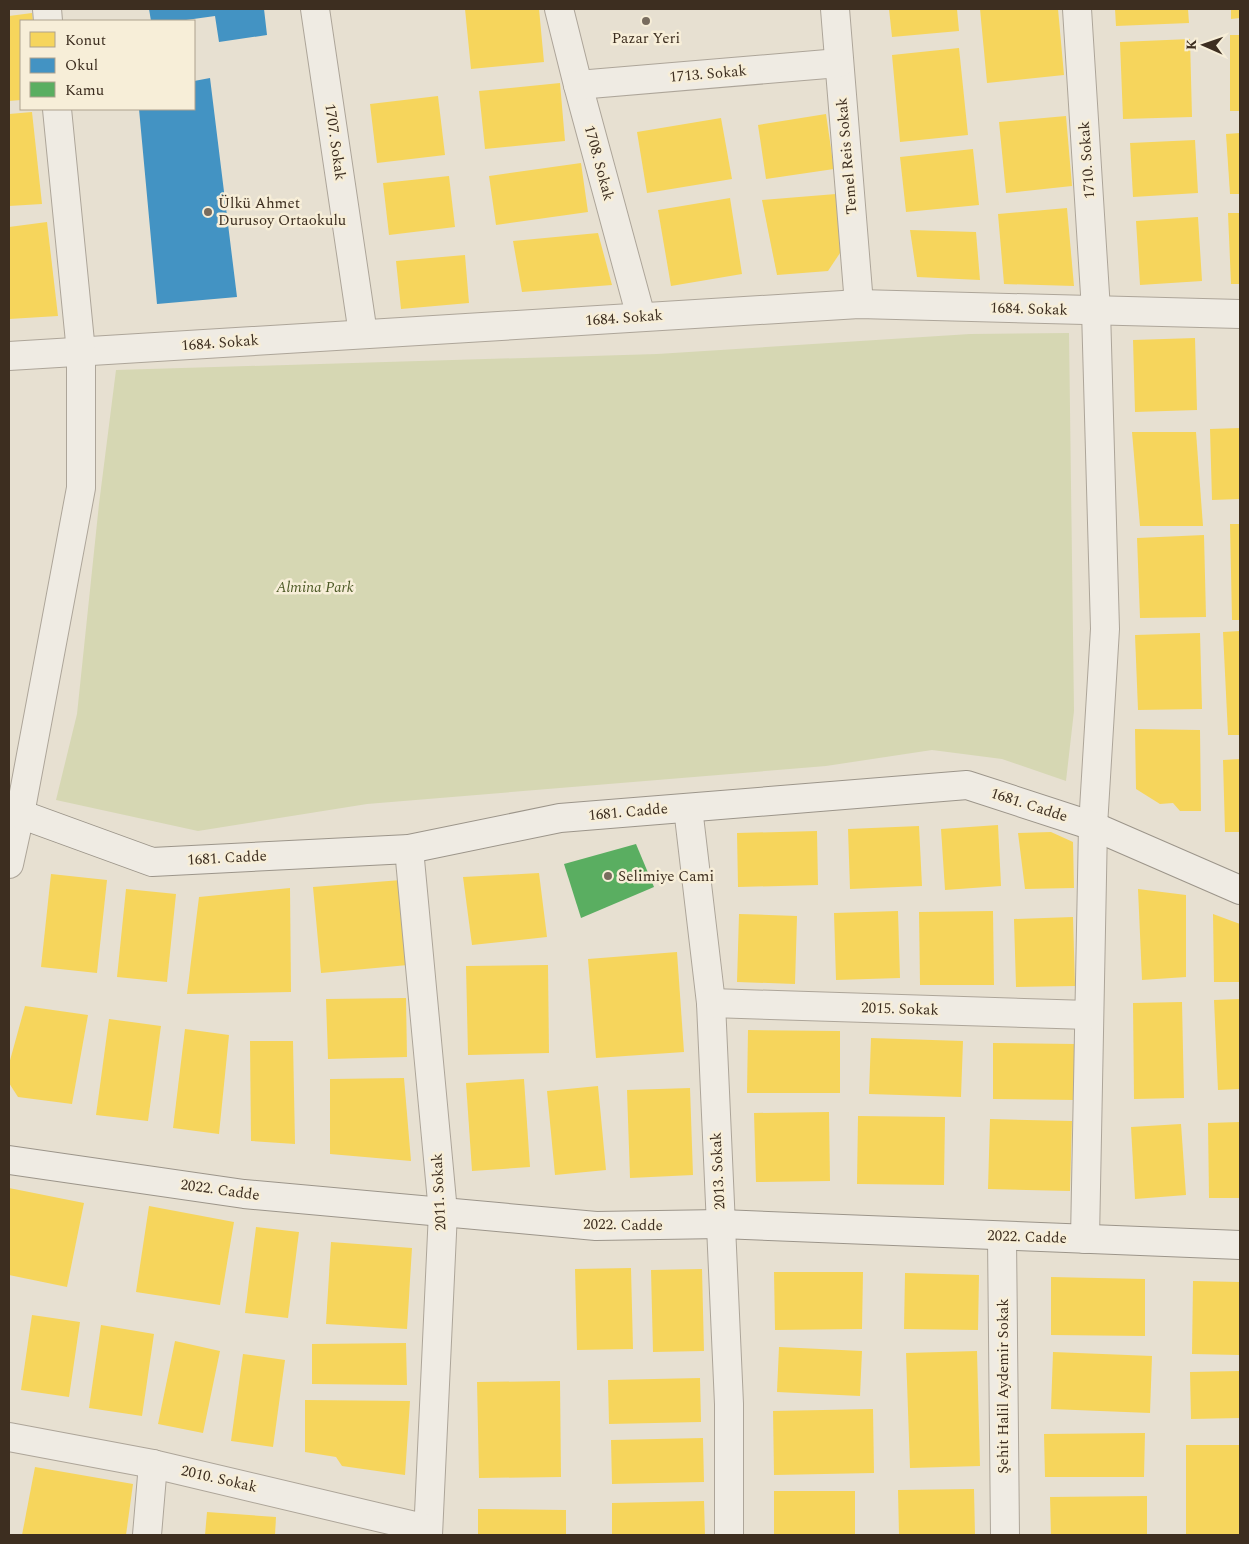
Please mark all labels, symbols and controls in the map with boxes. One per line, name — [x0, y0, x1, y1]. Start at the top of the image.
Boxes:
marker: Pazar Yeri — [640, 15, 652, 27]
legend — [20, 20, 195, 110]
north arrow — [1179, 20, 1229, 70]
place label: Pazar Yeri — [612, 27, 680, 50]
text: Konut — [65, 29, 106, 52]
text: K — [1181, 39, 1202, 50]
text: Okul — [65, 54, 98, 77]
street label: 1713. Sokak — [668, 59, 748, 89]
text: Kamu — [65, 79, 104, 102]
street label: Temel Reis Sokak — [830, 97, 864, 215]
street label: 1707. Sokak — [318, 102, 352, 182]
street label: 1710. Sokak — [1073, 120, 1101, 200]
street label: 1708. Sokak — [578, 123, 620, 203]
place label: Ülkü Ahmet Durusoy Ortaokulu — [218, 192, 346, 232]
marker: Ülkü Ahmet Durusoy Ortaokulu — [202, 206, 214, 218]
street label: 1684. Sokak — [990, 296, 1068, 322]
street label: 1684. Sokak — [584, 304, 664, 332]
street label: 1684. Sokak — [180, 329, 260, 357]
park label: Almina Park — [275, 576, 354, 599]
street label: 1681. Cadde — [988, 782, 1070, 828]
street label: 1681. Cadde — [587, 797, 669, 827]
street label: 1681. Cadde — [187, 844, 267, 872]
place label: Selimiye Cami — [618, 865, 714, 888]
marker: Selimiye Cami — [602, 870, 614, 882]
street label: 2015. Sokak — [861, 996, 939, 1022]
street label: 2013. Sokak — [704, 1132, 732, 1210]
street label: 2011. Sokak — [425, 1153, 453, 1231]
street label: 2022. Cadde — [179, 1173, 261, 1207]
street label: 2022. Cadde — [583, 1213, 663, 1237]
street label: 2022. Cadde — [987, 1224, 1067, 1250]
street label: Şehit Halil Aydemir Sokak — [992, 1298, 1015, 1474]
street label: 2010. Sokak — [179, 1459, 259, 1499]

